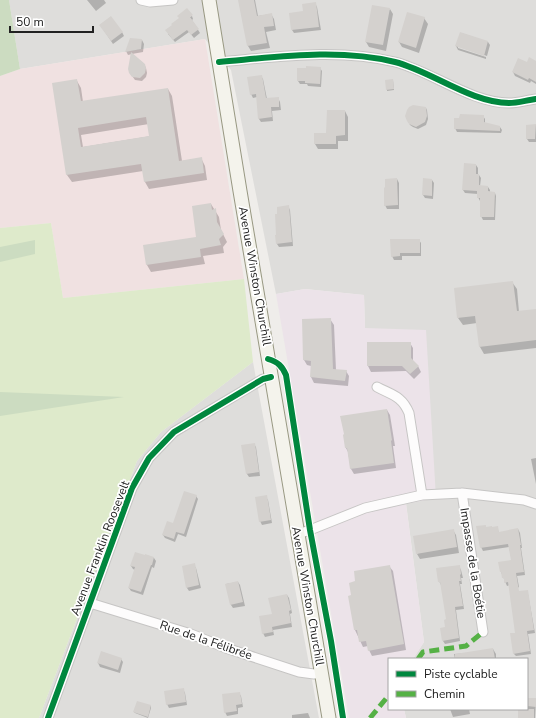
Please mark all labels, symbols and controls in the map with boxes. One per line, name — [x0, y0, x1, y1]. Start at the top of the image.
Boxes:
scale bar — [10, 8, 93, 34]
text: 50 m — [16, 14, 44, 30]
street label: Avenue Winston Churchill — [235, 205, 275, 347]
street label: Avenue Franklin Roosevelt — [67, 477, 133, 618]
street label: Impasse de la Boétie — [456, 507, 490, 619]
street label: Avenue Winston Churchill — [288, 525, 328, 667]
street label: Rue de la Félibrée — [158, 617, 254, 663]
legend — [388, 658, 528, 710]
text: Piste cyclable — [424, 666, 498, 682]
text: Chemin — [424, 686, 465, 702]

